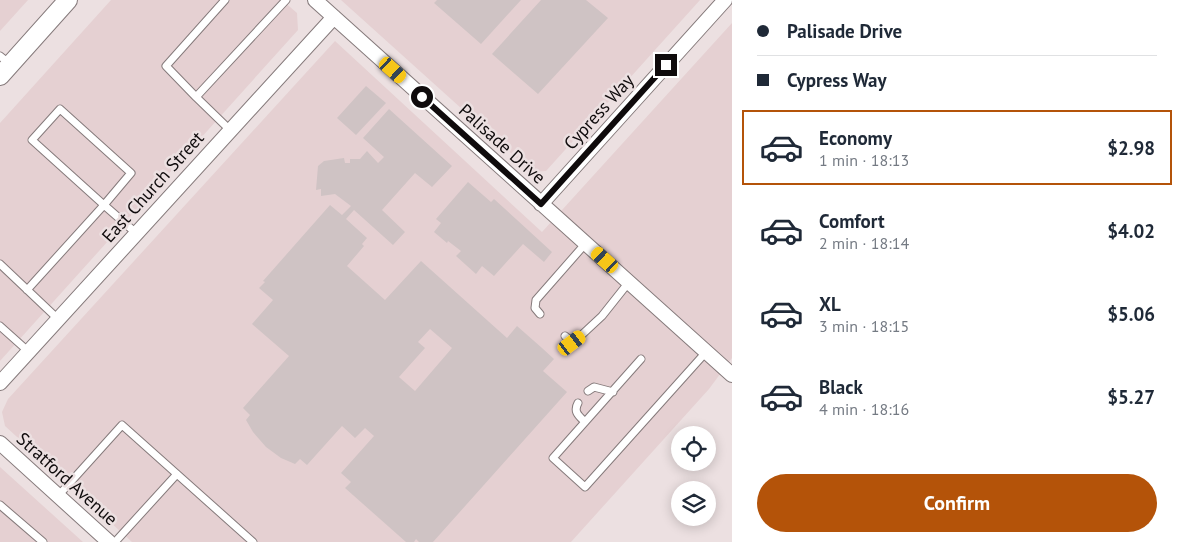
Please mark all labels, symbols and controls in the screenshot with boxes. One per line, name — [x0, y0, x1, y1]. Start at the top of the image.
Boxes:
text: Palisade Drive — [787, 19, 902, 43]
car — [376, 54, 409, 86]
route end — [655, 54, 677, 76]
text: Cypress Way — [787, 68, 887, 92]
street label: Cypress Way — [559, 69, 639, 154]
route start — [411, 86, 433, 108]
street label: Palisade Drive — [454, 99, 551, 189]
icon: car — [759, 125, 804, 170]
street label: East Church Street — [97, 126, 209, 247]
text: Economy — [819, 126, 892, 150]
text: $2.98 — [1107, 136, 1155, 160]
text: 1 min · 18:13 — [819, 150, 909, 170]
icon: car — [759, 208, 804, 253]
text: Comfort — [819, 209, 885, 233]
text: $4.02 — [1107, 219, 1155, 243]
text: 2 min · 18:14 — [819, 233, 909, 253]
car — [588, 244, 621, 276]
icon: car — [759, 291, 804, 336]
text: XL — [819, 292, 841, 316]
text: $5.06 — [1107, 302, 1155, 326]
text: 3 min · 18:15 — [819, 316, 909, 336]
car — [555, 328, 588, 358]
icon: car — [759, 374, 804, 419]
text: Black — [819, 375, 863, 399]
text: $5.27 — [1107, 385, 1155, 409]
text: 4 min · 18:16 — [819, 399, 909, 419]
map controls — [671, 426, 716, 526]
button: locate — [671, 426, 716, 471]
street label: Stratford Avenue — [12, 427, 123, 530]
button: Confirm — [757, 474, 1157, 532]
button: layers — [671, 481, 716, 526]

